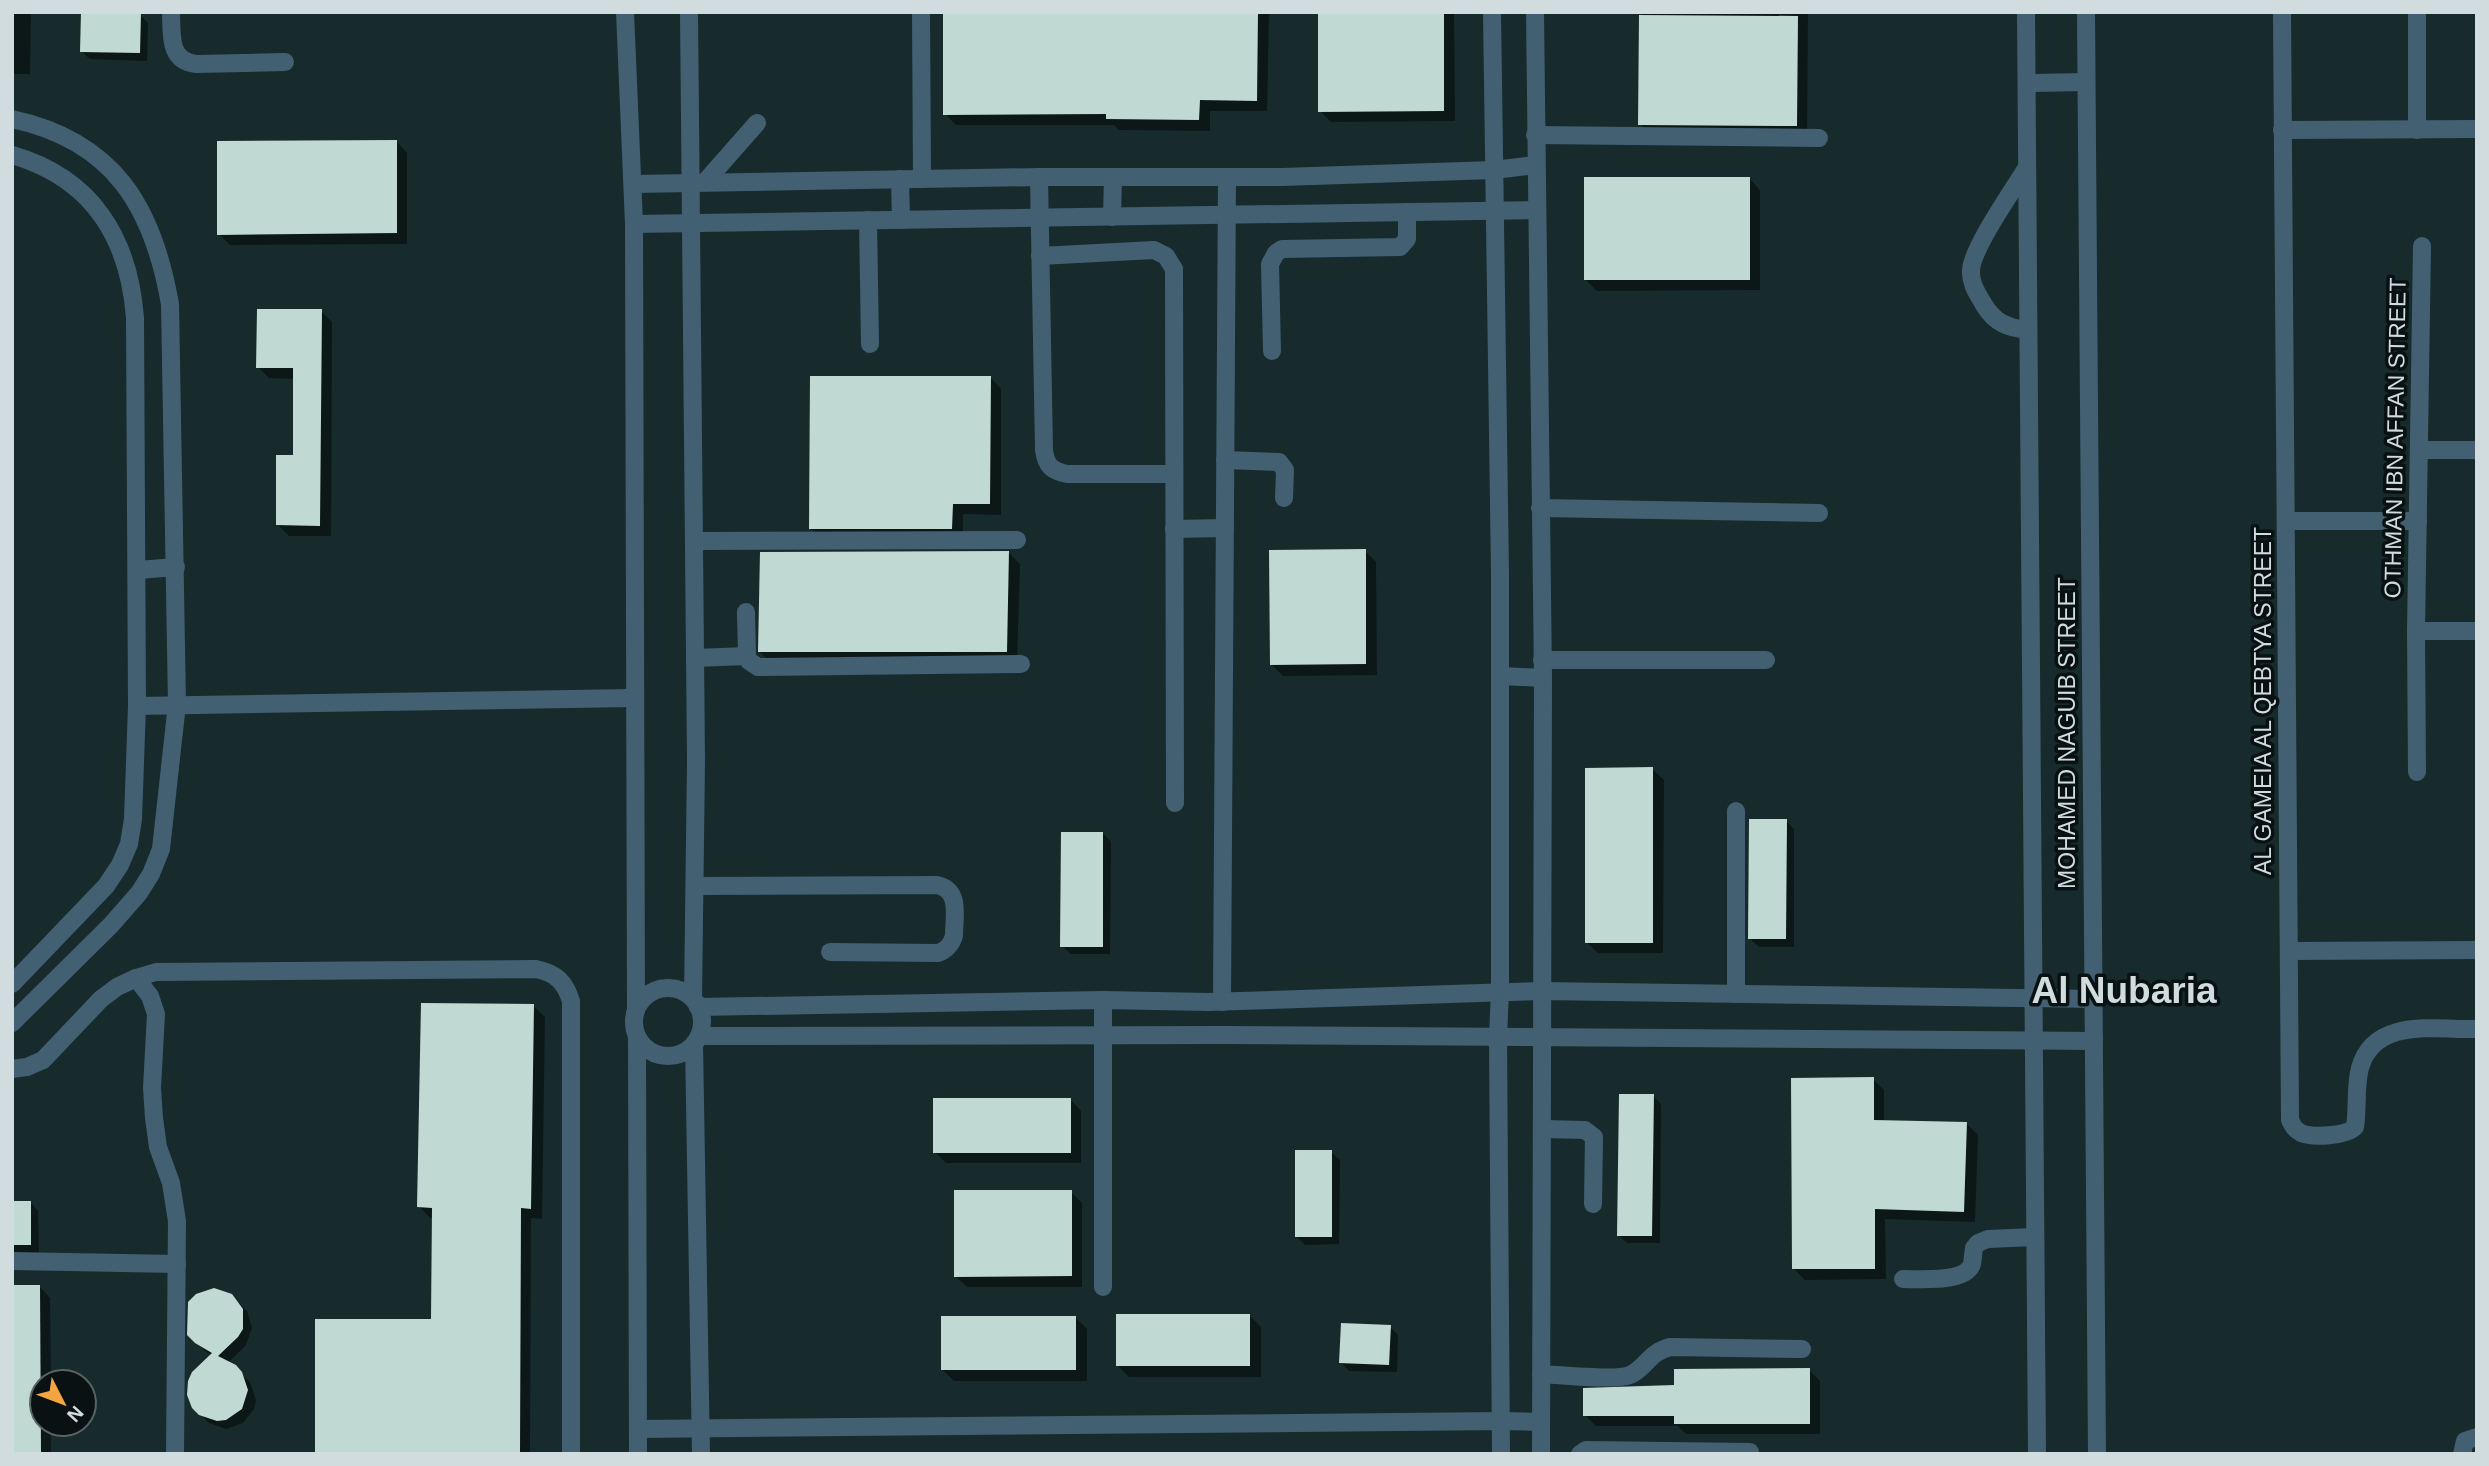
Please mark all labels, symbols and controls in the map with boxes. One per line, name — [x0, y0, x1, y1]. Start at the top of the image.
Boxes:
street label: OTHMAN IBN AFFAN STREET — [2379, 277, 2411, 599]
street label: AL GAMEIA AL QEBTYA STREET — [2250, 527, 2276, 875]
street label: MOHAMED NAGUIB STREET — [2054, 577, 2080, 889]
district label: Al Nubaria — [2031, 970, 2217, 1011]
north arrow — [28, 1368, 98, 1438]
text: N — [63, 1402, 88, 1426]

